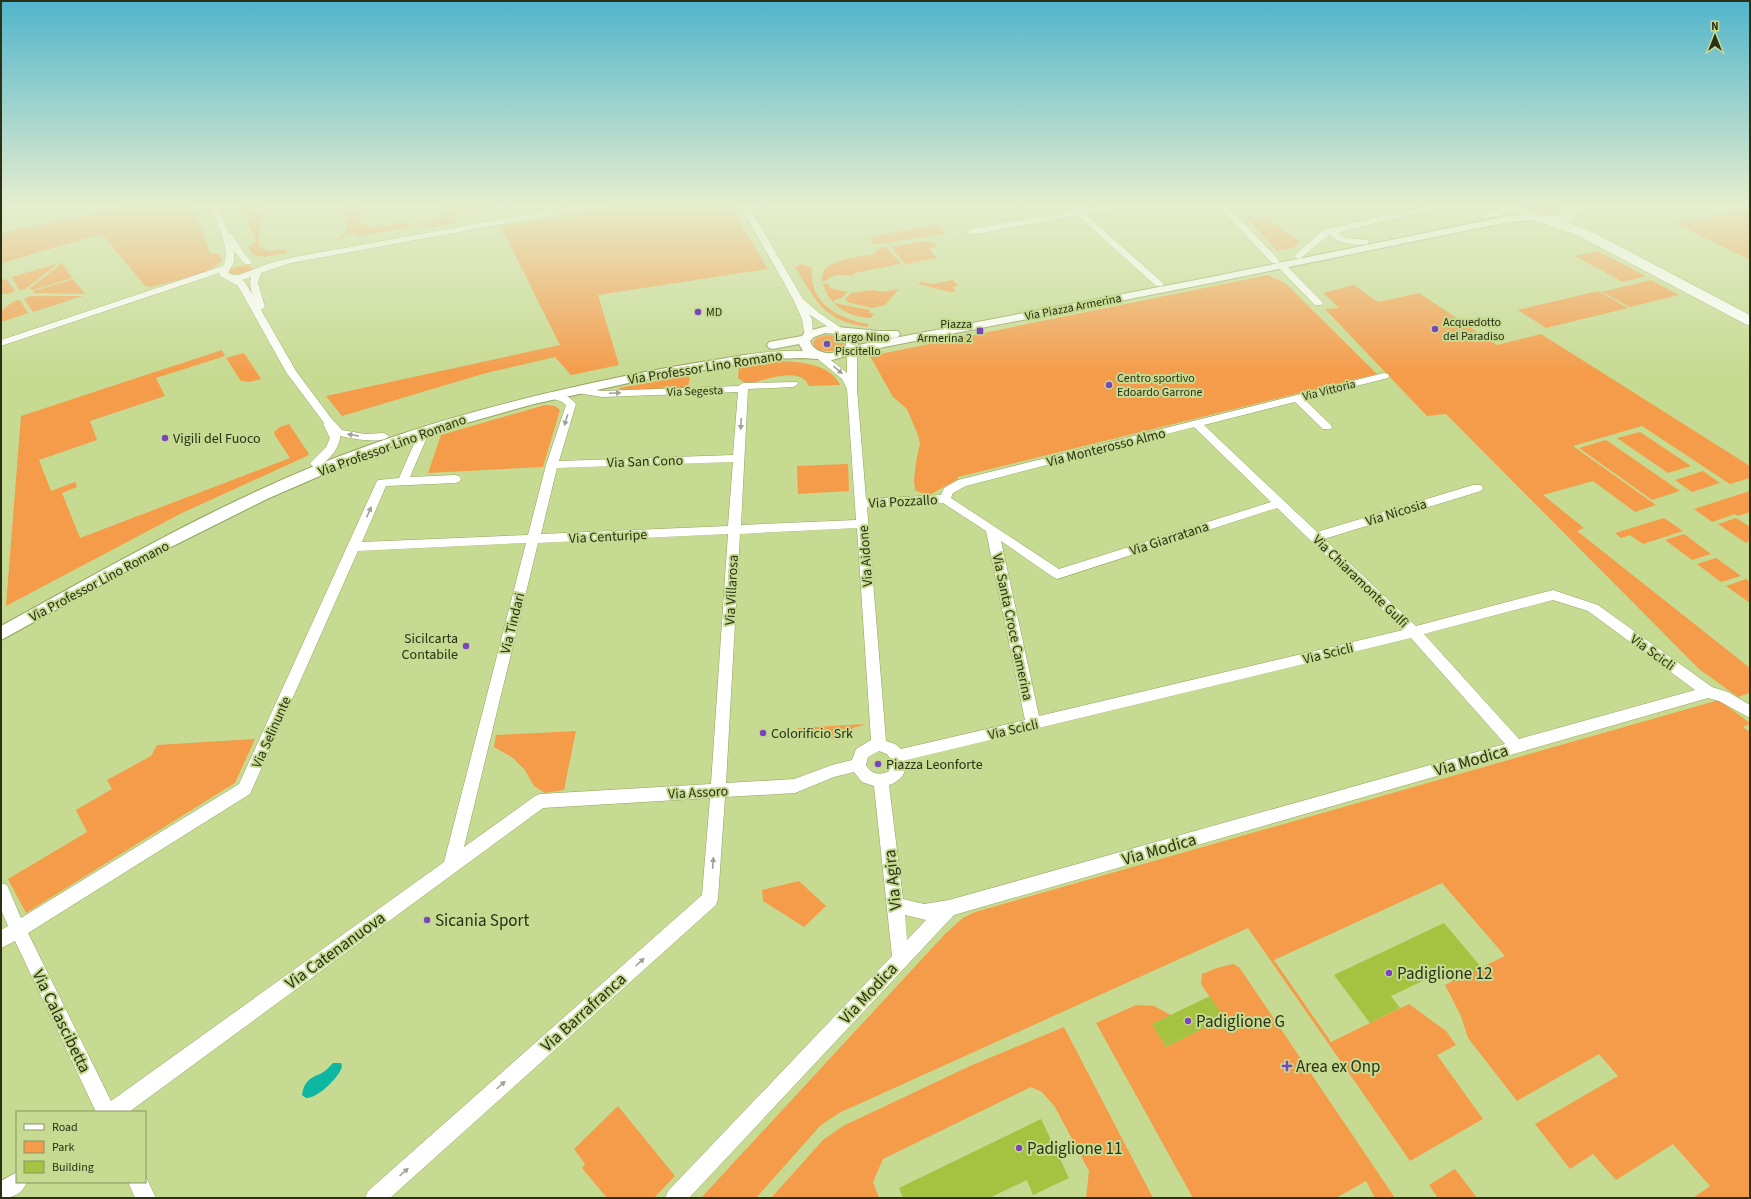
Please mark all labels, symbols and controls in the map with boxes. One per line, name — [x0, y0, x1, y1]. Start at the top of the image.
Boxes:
north arrow — [1695, 16, 1735, 56]
text: N — [1711, 19, 1719, 34]
street label: Via Piazza Armerina — [1023, 290, 1123, 325]
place label: MD — [706, 304, 722, 321]
marker: MD — [693, 307, 703, 317]
place label: Acquedotto del Paradiso — [1443, 314, 1504, 345]
place label: Piazza Armerina 2 — [917, 316, 972, 347]
marker: Acquedotto del Paradiso — [1430, 324, 1440, 334]
marker: Piazza Armerina 2 — [975, 326, 985, 336]
place label: Largo Nino Piscitello — [835, 329, 890, 360]
marker: Largo Nino Piscitello — [822, 339, 832, 349]
street label: Via Professor Lino Romano — [626, 346, 784, 390]
one-way arrow — [832, 365, 843, 374]
place label: Centro sportivo Edoardo Garrone — [1117, 370, 1203, 401]
street label: Via Vittoria — [1301, 376, 1357, 405]
marker: Centro sportivo Edoardo Garrone — [1104, 380, 1114, 390]
street label: Via Segesta — [667, 382, 723, 401]
one-way arrow — [609, 390, 621, 397]
street label: Via Professor Lino Romano — [316, 410, 469, 482]
one-way arrow — [563, 414, 569, 426]
one-way arrow — [737, 418, 744, 430]
street label: Via Monterosso Almo — [1045, 423, 1168, 472]
place label: Vigili del Fuoco — [173, 429, 261, 449]
one-way arrow — [347, 432, 359, 438]
marker: Vigili del Fuoco — [160, 433, 170, 443]
street label: Via San Cono — [607, 451, 684, 473]
street label: Via Pozzallo — [868, 490, 938, 514]
street label: Via Nicosia — [1363, 494, 1429, 532]
one-way arrow — [367, 505, 373, 517]
street label: Via Giarratana — [1127, 517, 1211, 561]
street label: Via Centuripe — [568, 525, 648, 549]
street label: Via Aidone — [854, 525, 878, 587]
street label: Via Chiaramonte Gulfi — [1308, 531, 1413, 633]
street label: Via Professor Lino Romano — [26, 536, 173, 627]
street label: Via Santa Croce Camerina — [987, 552, 1037, 703]
street label: Via Villarosa — [720, 554, 744, 626]
street label: Via Tindari — [496, 591, 530, 656]
place label: Sicilcarta Contabile — [402, 629, 458, 665]
street label: Via Scicli — [1626, 630, 1679, 676]
street label: Via Scicli — [1301, 638, 1356, 670]
marker: Sicilcarta Contabile — [461, 641, 471, 651]
street label: Via Selinunte — [247, 693, 297, 771]
street label: Via Scicli — [986, 714, 1040, 745]
place label: Colorificio Srk — [771, 724, 853, 744]
marker: Colorificio Srk — [758, 728, 768, 738]
street label: Via Modica — [1431, 739, 1511, 783]
place label: Piazza Leonforte — [886, 755, 983, 775]
marker: Piazza Leonforte — [873, 759, 883, 769]
street label: Via Assoro — [668, 781, 729, 805]
street label: Via Modica — [1119, 828, 1199, 872]
street label: Via Agira — [878, 848, 908, 911]
one-way arrow — [710, 857, 716, 869]
street label: Via Catenanuova — [281, 906, 391, 995]
place label: Sicania Sport — [435, 909, 529, 933]
marker: Sicania Sport — [422, 915, 432, 925]
one-way arrow — [635, 957, 645, 966]
street label: Via Modica — [834, 958, 904, 1030]
place label: Padiglione 12 — [1397, 962, 1492, 986]
street label: Via Calascibetta — [26, 966, 96, 1077]
street label: Via Barrafranca — [536, 968, 632, 1058]
marker: Padiglione 12 — [1384, 968, 1394, 978]
place label: Padiglione G — [1196, 1010, 1285, 1034]
marker: Padiglione G — [1183, 1016, 1193, 1026]
place label: Area ex Onp — [1296, 1055, 1380, 1079]
marker: Area ex Onp — [1281, 1060, 1293, 1072]
one-way arrow — [496, 1081, 507, 1090]
legend — [16, 1111, 146, 1183]
text: Road — [52, 1119, 78, 1136]
place label: Padiglione 11 — [1027, 1137, 1122, 1161]
text: Park — [52, 1139, 74, 1156]
marker: Padiglione 11 — [1014, 1143, 1024, 1153]
text: Building — [52, 1159, 94, 1176]
one-way arrow — [400, 1168, 409, 1177]

